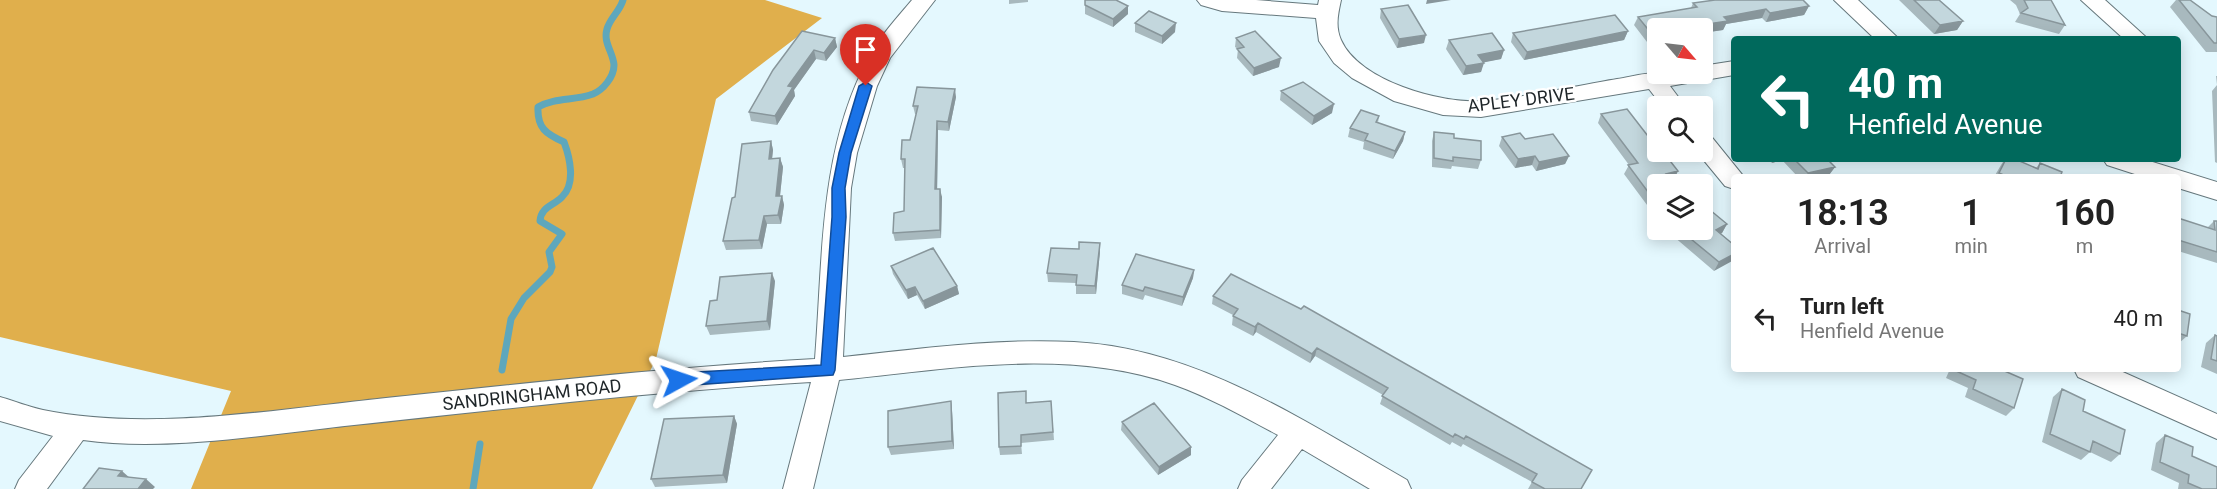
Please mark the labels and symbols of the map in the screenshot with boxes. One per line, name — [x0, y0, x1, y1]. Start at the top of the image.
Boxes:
north arrow — [1647, 18, 1713, 84]
pin — [840, 24, 891, 86]
street label: APLEY DRIVE — [1466, 83, 1576, 116]
position arrow — [647, 348, 711, 412]
street label: SANDRINGHAM ROAD — [441, 375, 623, 414]

